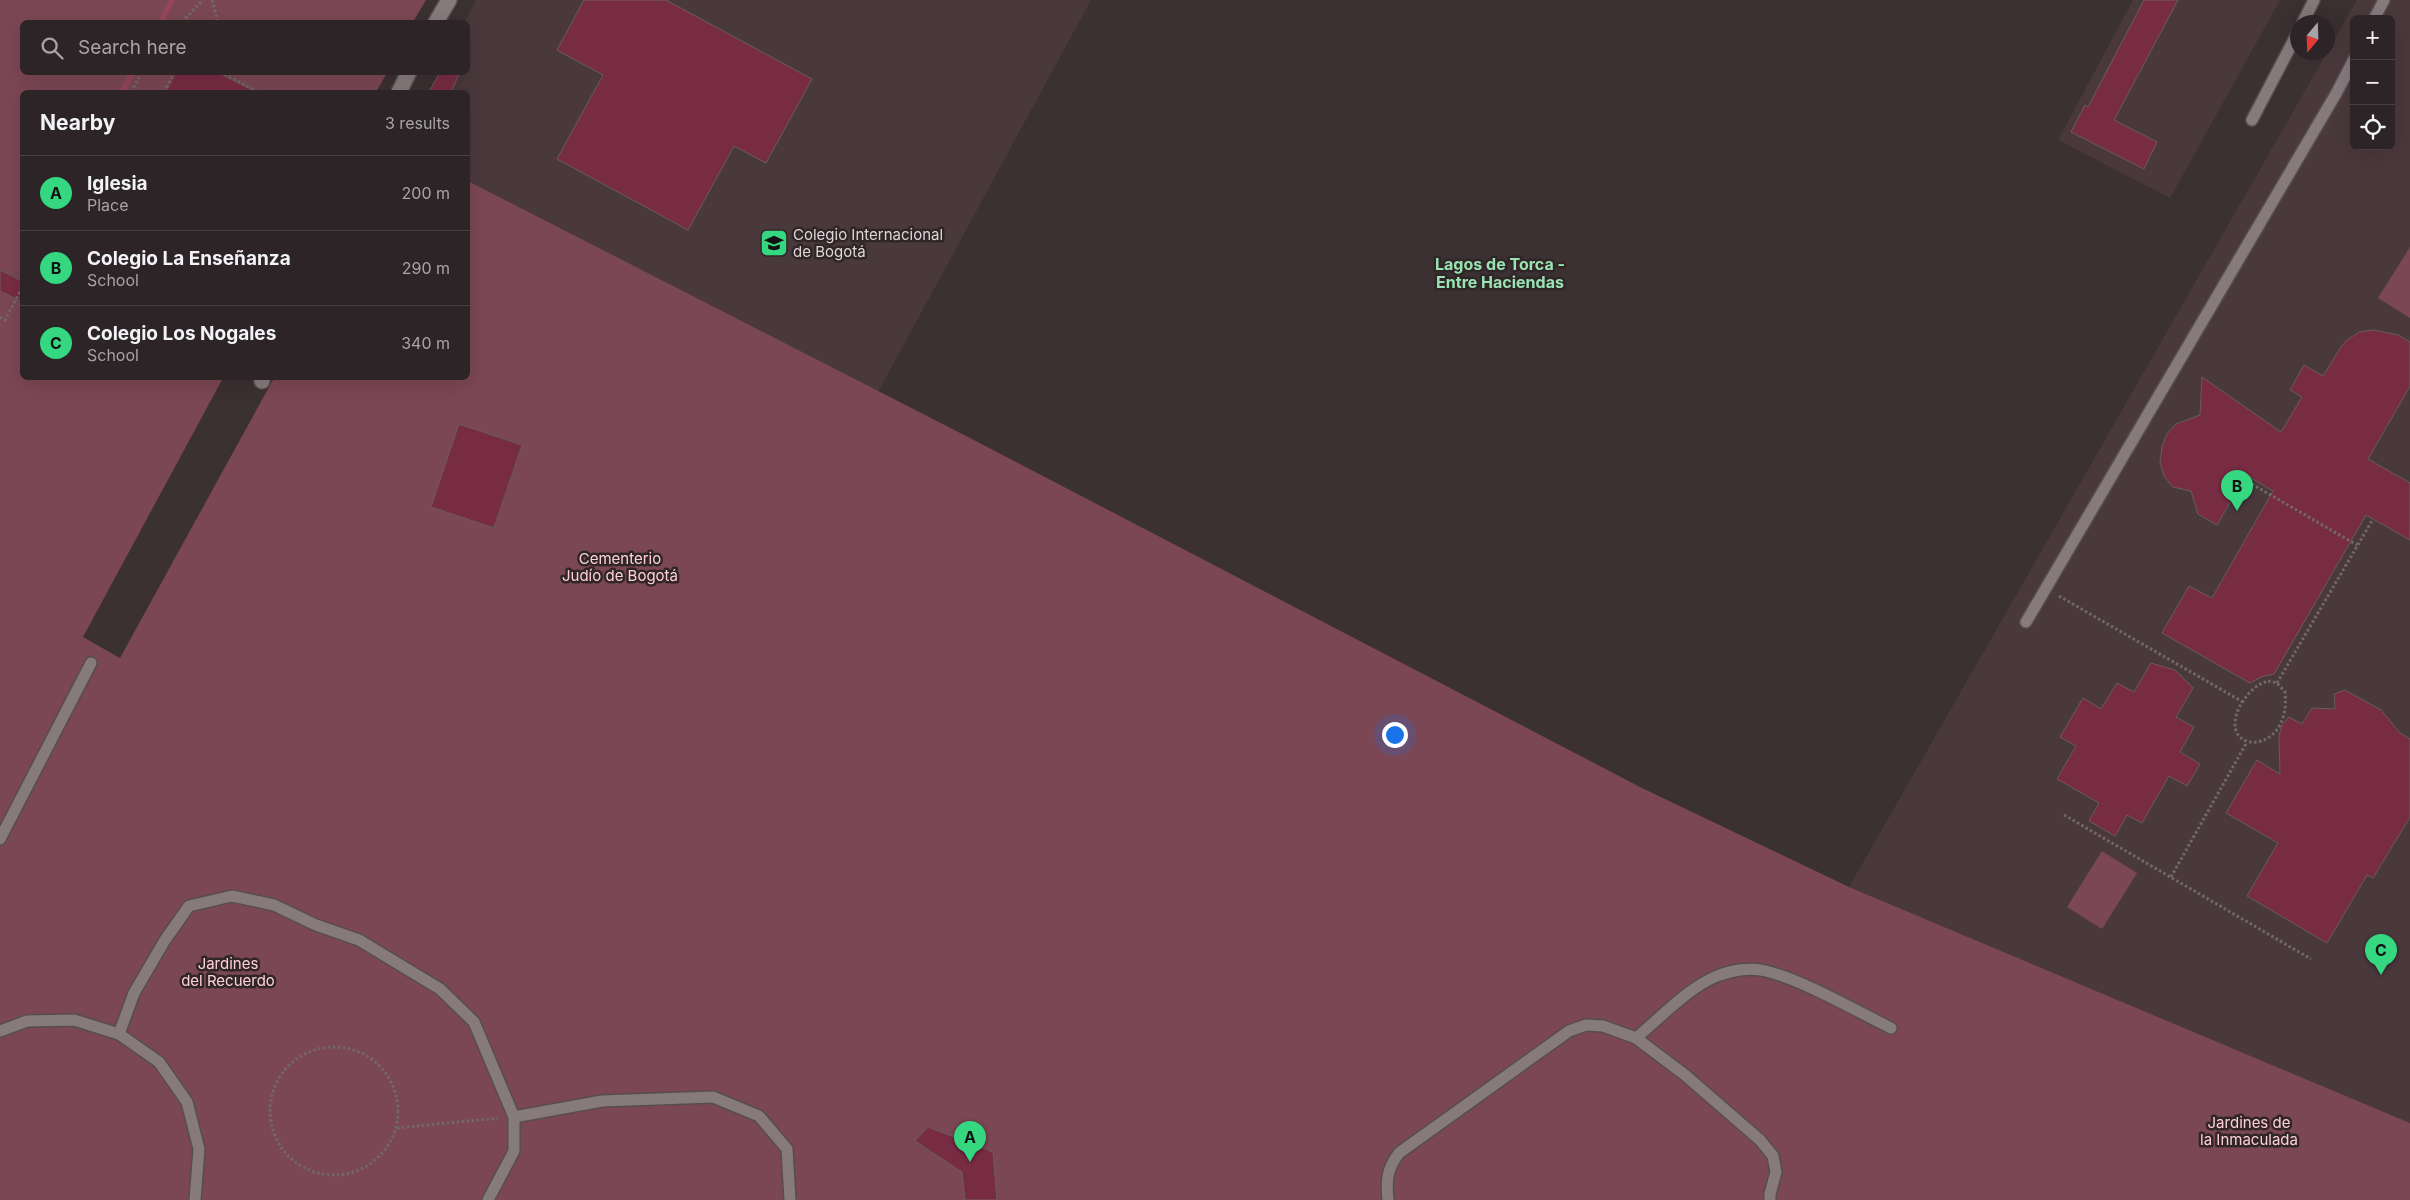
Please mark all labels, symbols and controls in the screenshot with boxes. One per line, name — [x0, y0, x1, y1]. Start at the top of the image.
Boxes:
north arrow — [2290, 15, 2335, 60]
map controls — [2350, 15, 2395, 150]
button: + — [2350, 15, 2395, 60]
search box — [20, 20, 470, 75]
icon: search — [38, 34, 66, 62]
text: Search here — [78, 36, 187, 59]
button: − — [2350, 60, 2395, 105]
button: locate — [2350, 105, 2395, 150]
text: Nearby — [40, 110, 115, 135]
text: 3 results — [385, 113, 450, 133]
text: Iglesia — [87, 172, 148, 195]
text: A — [50, 183, 62, 203]
text: 200 m — [402, 183, 450, 203]
text: Place — [87, 195, 129, 215]
place label: Colegio Internacional de Bogotá — [793, 225, 943, 261]
school or university icon: Colegio Internacional de Bogotá — [759, 228, 789, 258]
text: Colegio La Enseñanza — [87, 247, 291, 270]
district label: Lagos de Torca - Entre Haciendas — [1435, 254, 1565, 292]
text: B — [51, 258, 61, 278]
text: 290 m — [402, 258, 450, 278]
text: School — [87, 270, 139, 290]
text: Colegio Los Nogales — [87, 322, 276, 345]
text: C — [50, 333, 62, 353]
text: 340 m — [401, 333, 450, 353]
text: School — [87, 345, 139, 365]
pin: B — [2221, 470, 2253, 511]
park label: Cementerio Judío de Bogotá — [562, 549, 678, 585]
your location — [1382, 722, 1408, 748]
pin: C — [2365, 934, 2397, 975]
park label: Jardines del Recuerdo — [181, 954, 275, 990]
park label: Jardines de la Inmaculada — [2200, 1113, 2298, 1149]
pin: A — [954, 1121, 986, 1162]

